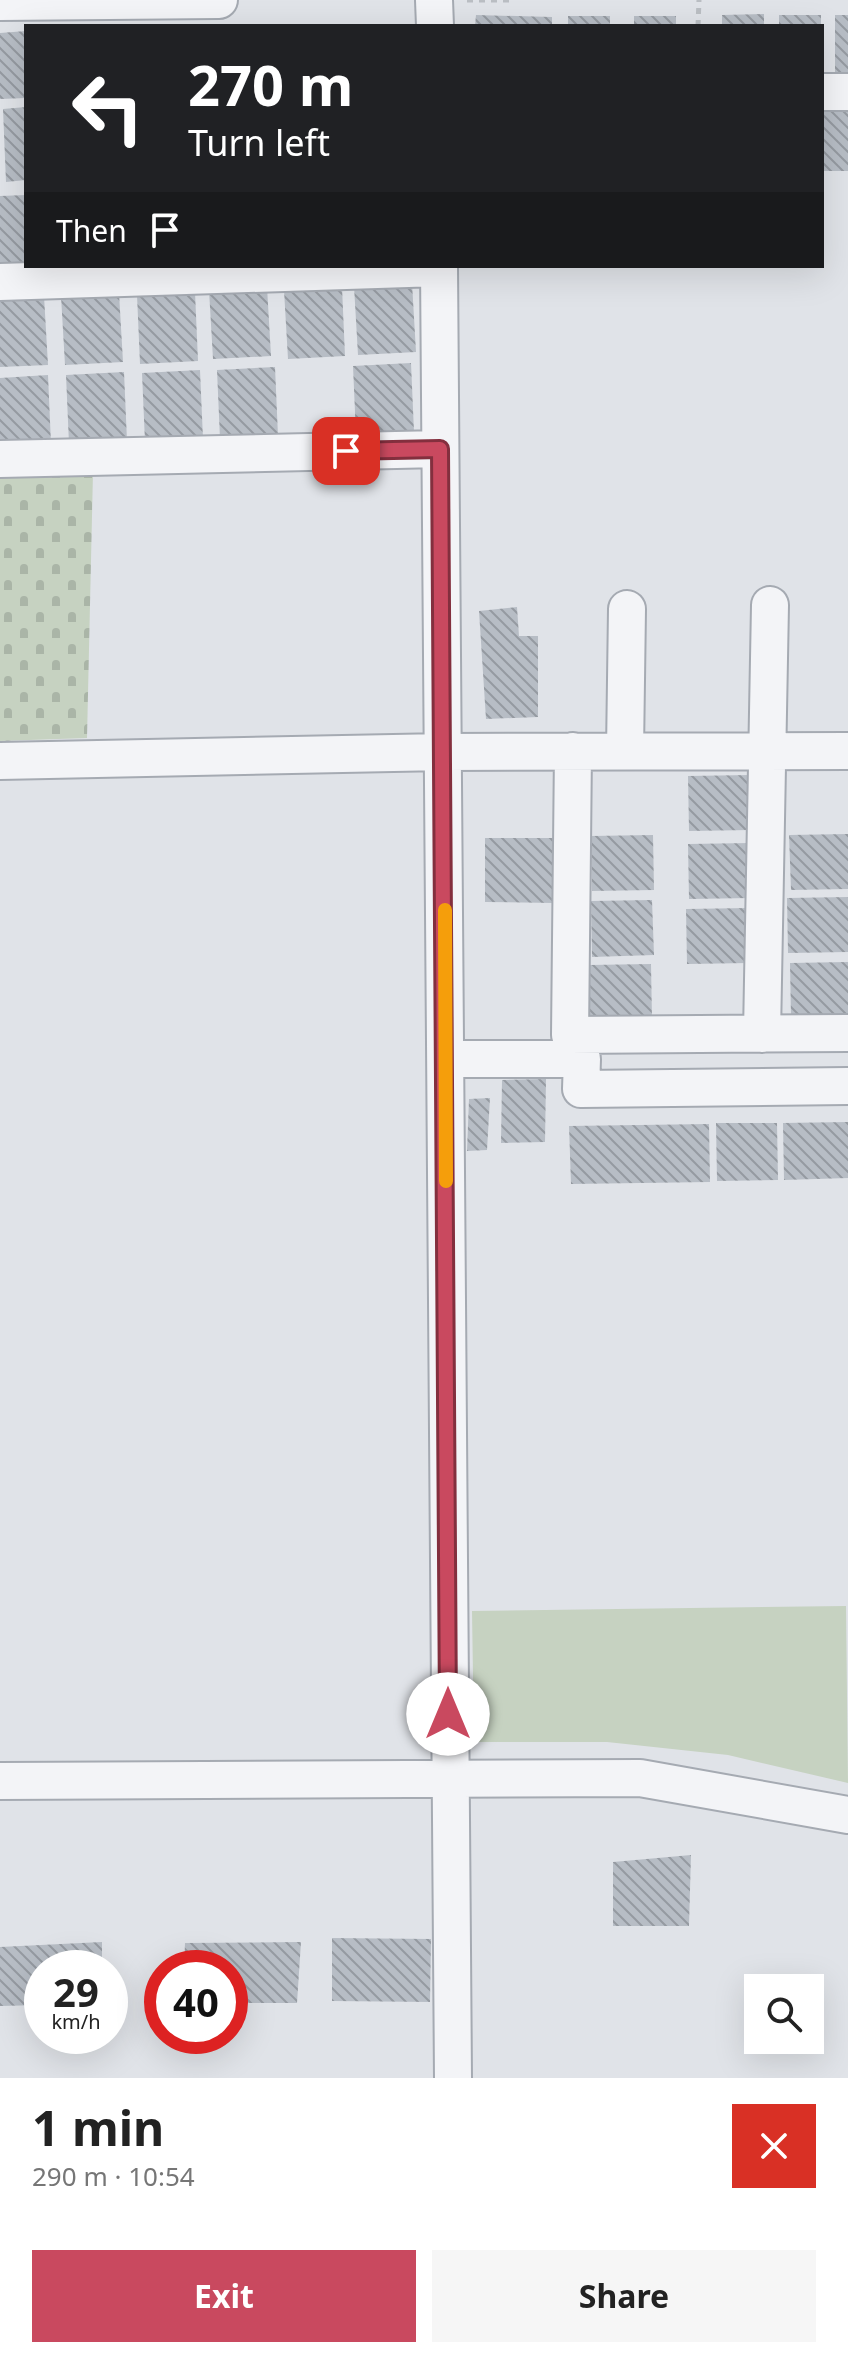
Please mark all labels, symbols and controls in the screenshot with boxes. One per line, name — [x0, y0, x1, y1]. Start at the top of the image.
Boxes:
text: 270 m — [188, 46, 353, 122]
icon: left — [56, 56, 160, 160]
text: Turn left — [188, 118, 330, 167]
icon: arrive — [143, 208, 187, 252]
text: Then — [56, 210, 127, 251]
pin — [312, 417, 380, 485]
icon: arrive — [324, 429, 368, 473]
position arrow — [406, 1672, 490, 1756]
speed limit sign: 40 — [144, 1950, 248, 2054]
text: 29 — [53, 1964, 99, 2019]
map controls — [744, 1974, 824, 2054]
button: search — [744, 1974, 824, 2054]
text: km/h — [51, 2008, 101, 2035]
text: 1 min — [32, 2095, 164, 2160]
button: close — [732, 2104, 816, 2188]
text: 290 m · 10:54 — [32, 2158, 195, 2194]
button: Exit — [32, 2250, 416, 2342]
button: Share — [432, 2250, 816, 2342]

